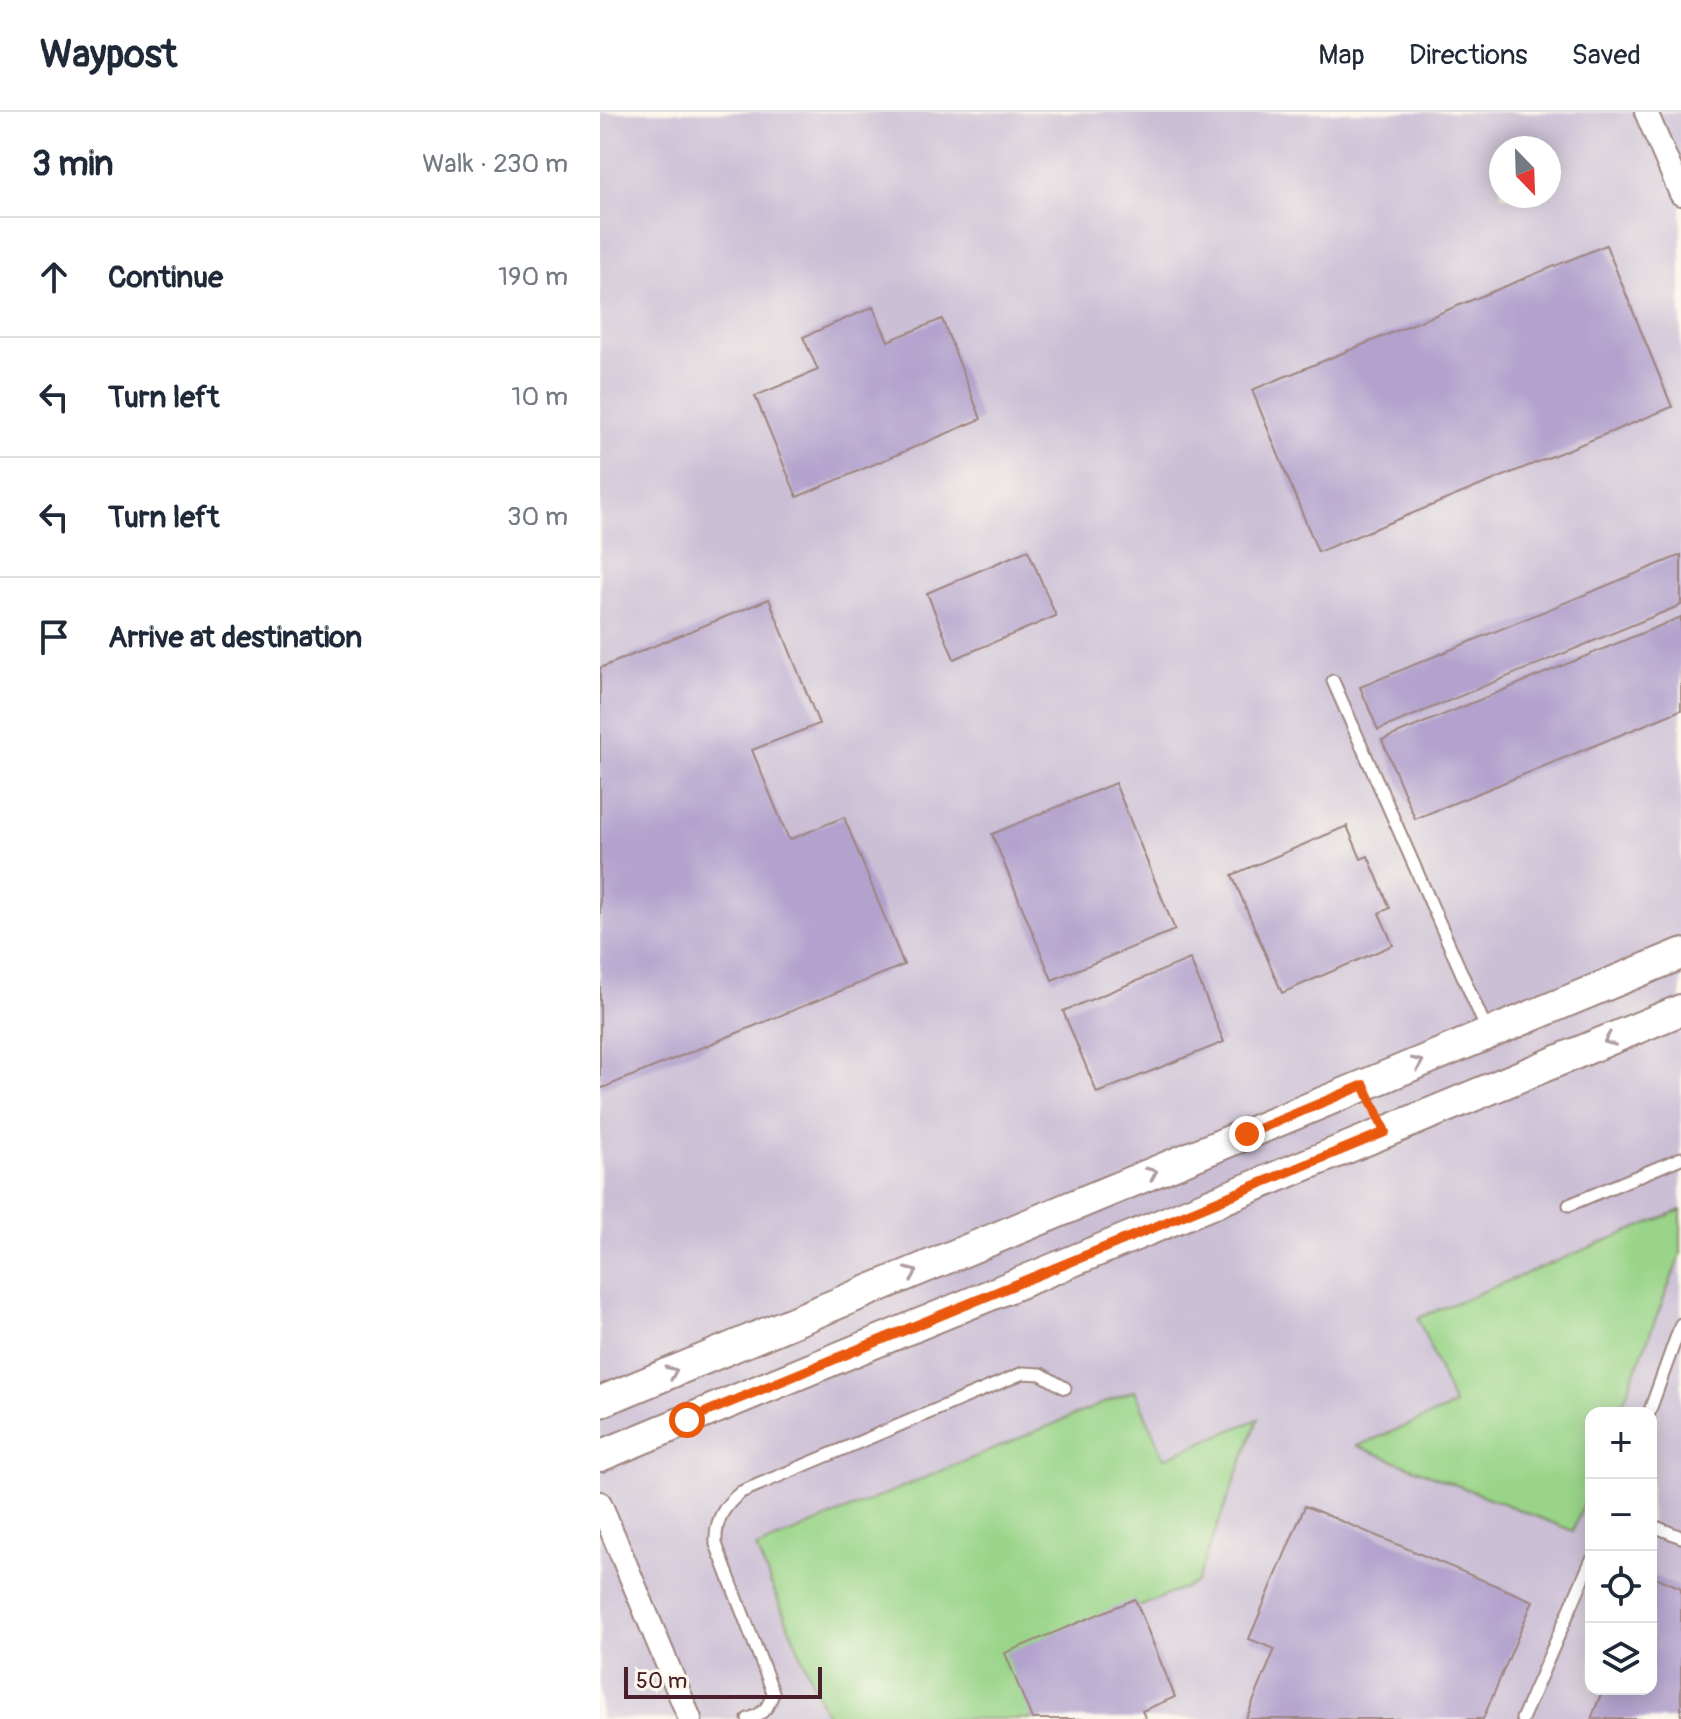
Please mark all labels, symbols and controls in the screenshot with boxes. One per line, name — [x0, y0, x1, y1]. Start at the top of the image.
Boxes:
text: Waypost — [40, 31, 177, 79]
text: Map — [1318, 38, 1365, 73]
text: Directions — [1409, 38, 1528, 73]
text: Saved — [1572, 38, 1641, 73]
north arrow — [1489, 136, 1561, 208]
text: 3 min — [32, 143, 114, 186]
text: Walk · 230 m — [422, 148, 568, 180]
icon: ahead — [32, 255, 76, 299]
text: Continue — [108, 259, 223, 296]
text: 190 m — [498, 261, 568, 293]
icon: left — [32, 375, 76, 419]
text: Turn left — [108, 379, 219, 416]
text: 10 m — [511, 381, 568, 413]
icon: left — [32, 495, 76, 539]
text: Turn left — [108, 499, 219, 536]
text: 30 m — [507, 501, 568, 533]
icon: arrive — [32, 615, 76, 659]
text: Arrive at destination — [108, 619, 362, 656]
one-way arrow — [1603, 1030, 1617, 1046]
one-way arrow — [1410, 1056, 1425, 1072]
route end — [1229, 1116, 1265, 1152]
one-way arrow — [1144, 1167, 1159, 1183]
one-way arrow — [904, 1266, 918, 1282]
one-way arrow — [664, 1366, 678, 1382]
route start — [669, 1402, 705, 1438]
map controls — [1585, 1407, 1657, 1695]
button: + — [1585, 1407, 1657, 1479]
button: − — [1585, 1479, 1657, 1551]
button: locate — [1585, 1551, 1657, 1623]
button: layers — [1585, 1623, 1657, 1695]
scale bar — [624, 1663, 822, 1699]
text: 50 m — [636, 1667, 687, 1695]

